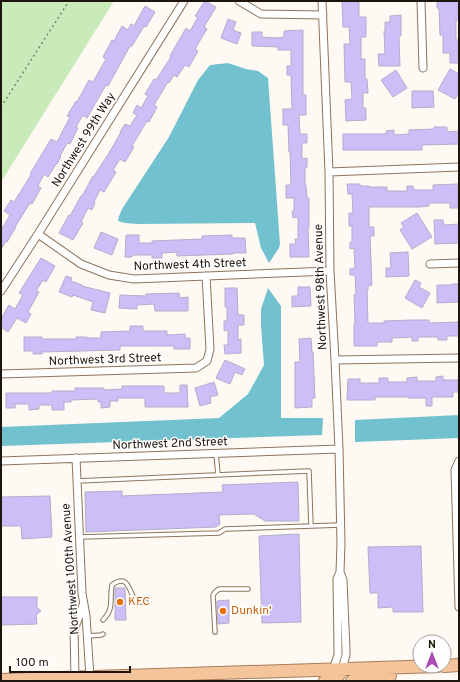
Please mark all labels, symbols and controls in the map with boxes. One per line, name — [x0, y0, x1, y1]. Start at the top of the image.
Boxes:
street label: Northwest 99th Way — [48, 90, 120, 190]
street label: Northwest 98th Avenue — [311, 224, 331, 350]
street label: Northwest 4th Street — [133, 255, 247, 275]
street label: Northwest 3rd Street — [48, 350, 162, 370]
street label: Northwest 2nd Street — [112, 434, 228, 454]
street label: Northwest 100th Avenue — [58, 503, 84, 635]
place label: KFC — [128, 594, 150, 610]
marker: KFC — [115, 597, 125, 607]
place label: Dunkin' — [231, 603, 272, 619]
marker: Dunkin' — [218, 606, 228, 616]
north arrow — [412, 634, 452, 674]
text: N — [428, 638, 436, 652]
scale bar — [10, 648, 130, 674]
text: 100 m — [16, 655, 49, 671]

